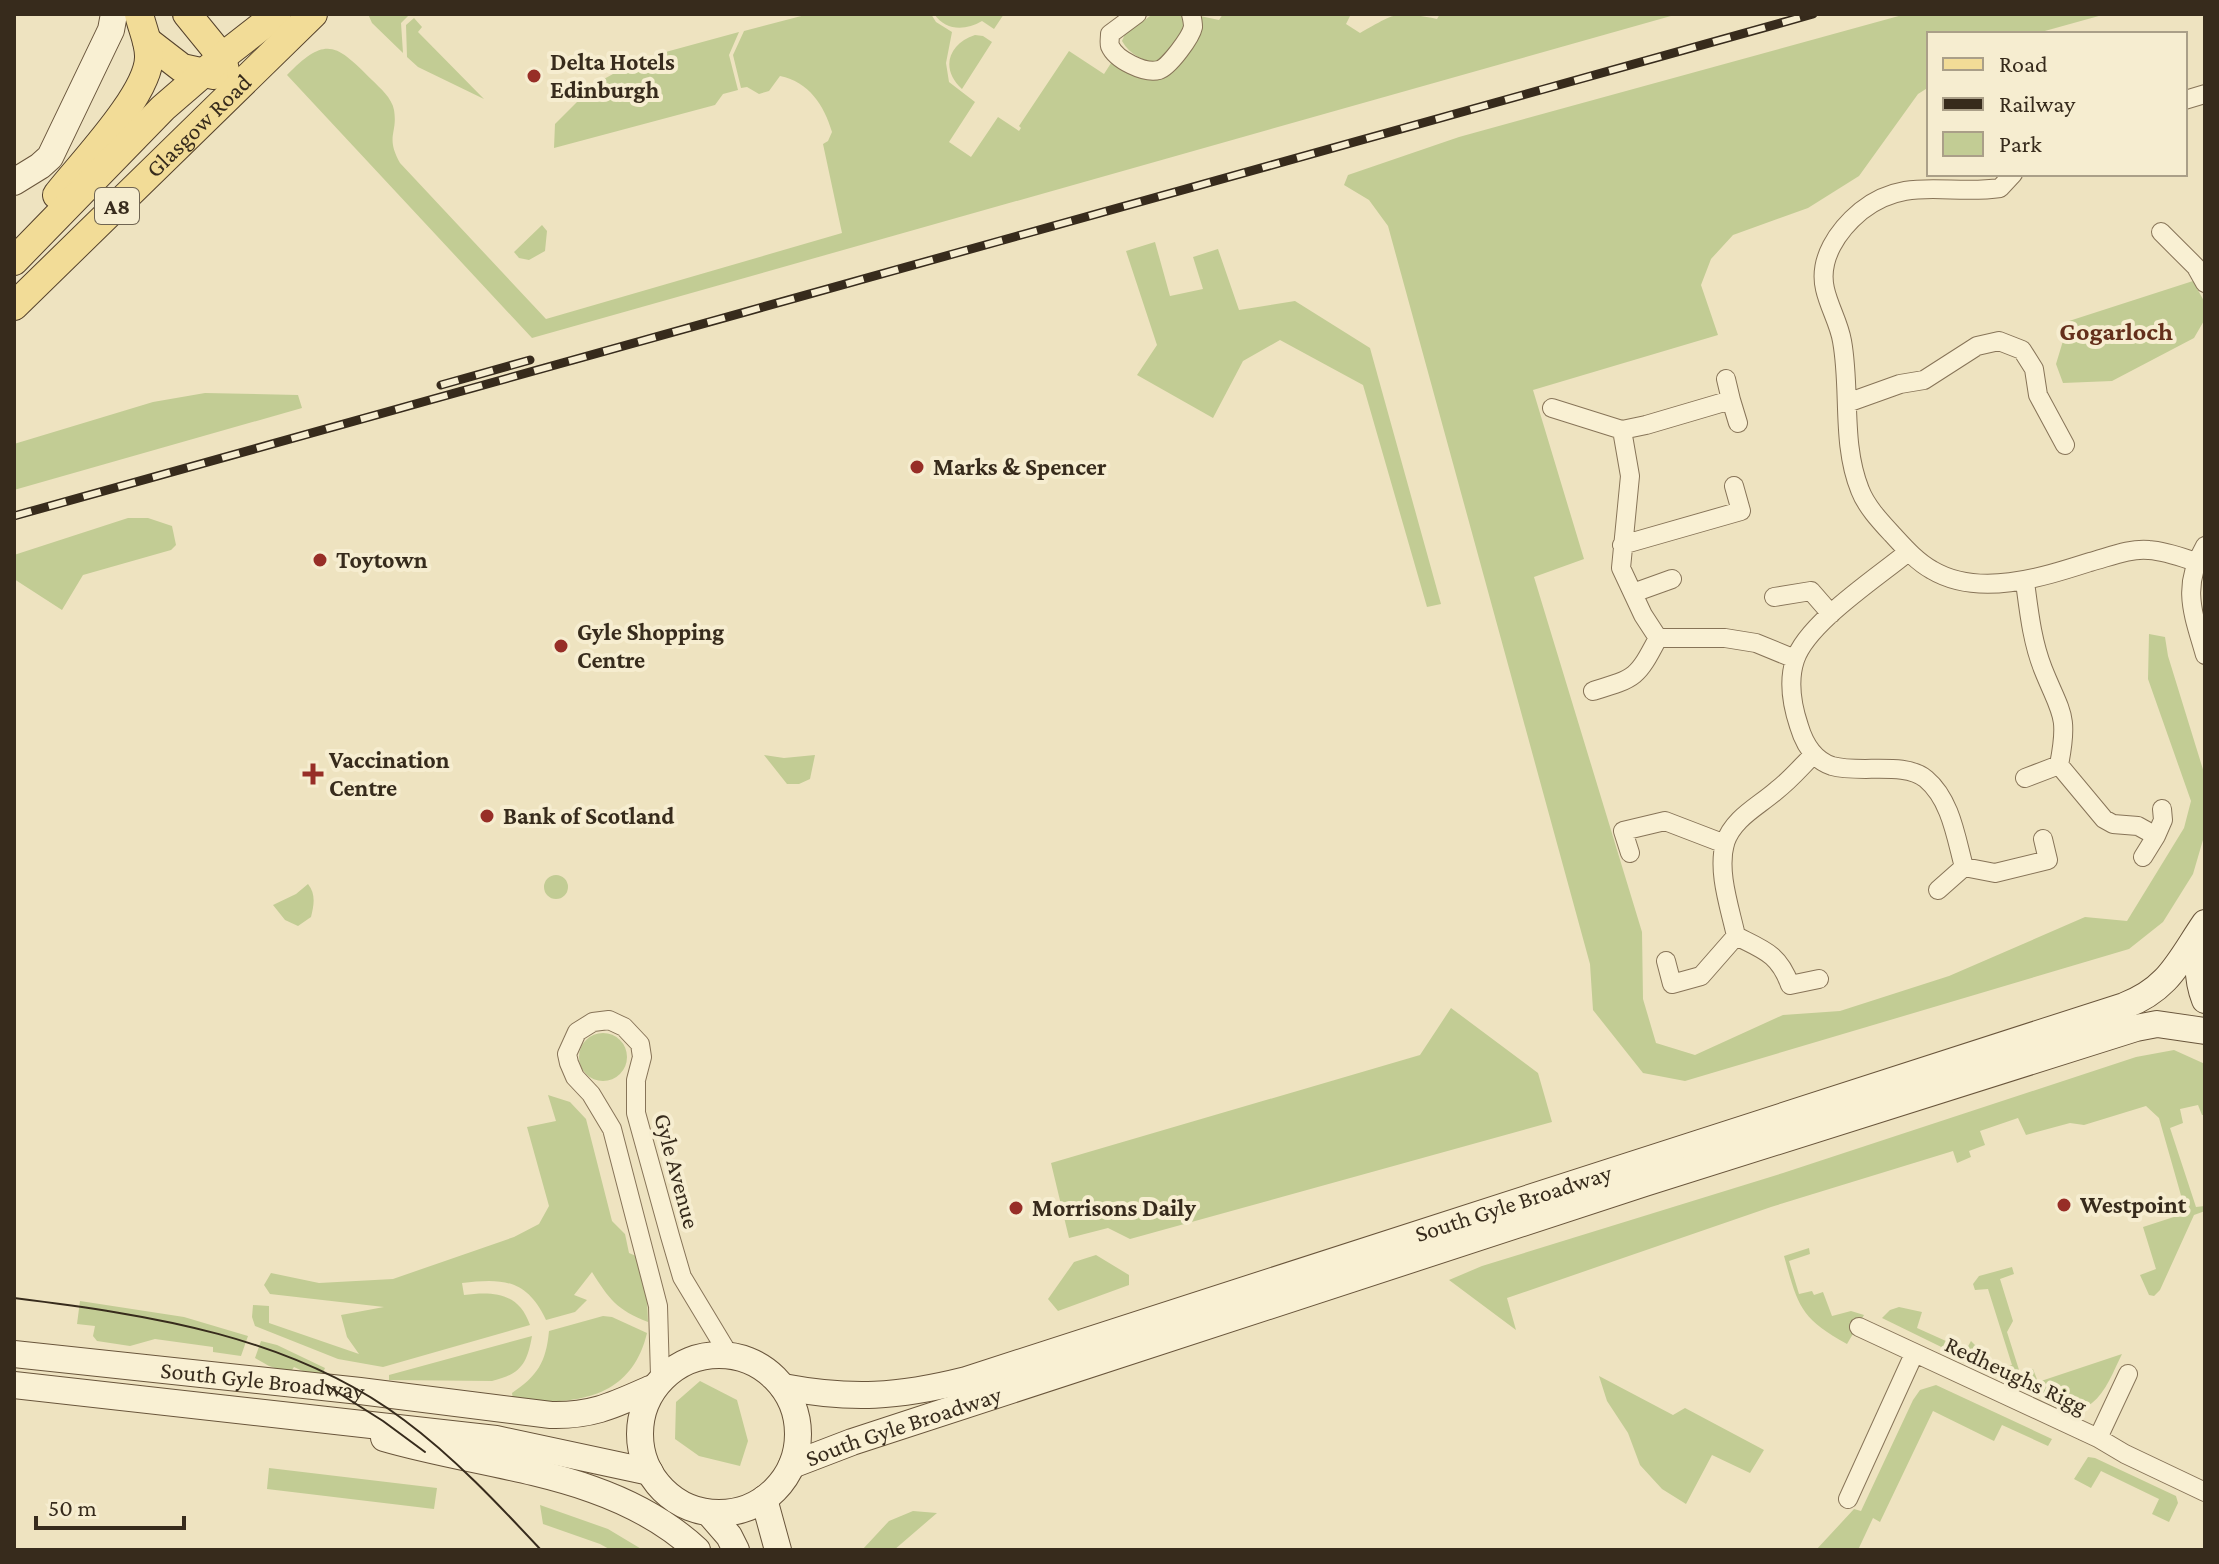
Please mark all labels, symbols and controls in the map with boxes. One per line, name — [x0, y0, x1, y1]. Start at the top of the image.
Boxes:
legend — [1927, 32, 2187, 176]
place label: Delta Hotels Edinburgh — [550, 48, 675, 103]
text: Road — [1999, 50, 2048, 77]
marker: Delta Hotels Edinburgh — [525, 67, 543, 85]
street label: Glasgow Road — [140, 68, 257, 183]
text: Railway — [1999, 90, 2076, 117]
text: Park — [1999, 130, 2042, 157]
road number: A8 — [95, 188, 139, 224]
district label: Gogarloch — [2059, 317, 2173, 346]
place label: Marks & Spencer — [933, 453, 1107, 480]
marker: Marks & Spencer — [908, 458, 926, 476]
place label: Toytown — [336, 546, 428, 573]
marker: Toytown — [311, 551, 329, 569]
place label: Gyle Shopping Centre — [577, 618, 724, 673]
marker: Gyle Shopping Centre — [552, 637, 570, 655]
place label: Vaccination Centre — [328, 746, 450, 801]
marker: Vaccination Centre — [304, 765, 322, 783]
place label: Bank of Scotland — [503, 802, 674, 829]
marker: Bank of Scotland — [478, 807, 496, 825]
street label: Gyle Avenue — [649, 1110, 706, 1231]
street label: South Gyle Broadway — [1412, 1158, 1616, 1247]
place label: Westpoint — [2079, 1191, 2187, 1218]
place label: Morrisons Daily — [1032, 1194, 1196, 1221]
marker: Westpoint — [2055, 1196, 2073, 1214]
marker: Morrisons Daily — [1007, 1199, 1025, 1217]
street label: Redheughs Rigg — [1941, 1330, 2092, 1419]
street label: South Gyle Broadway — [159, 1356, 367, 1405]
street label: South Gyle Broadway — [802, 1380, 1005, 1472]
scale bar — [36, 1480, 184, 1530]
text: 50 m — [48, 1494, 97, 1521]

